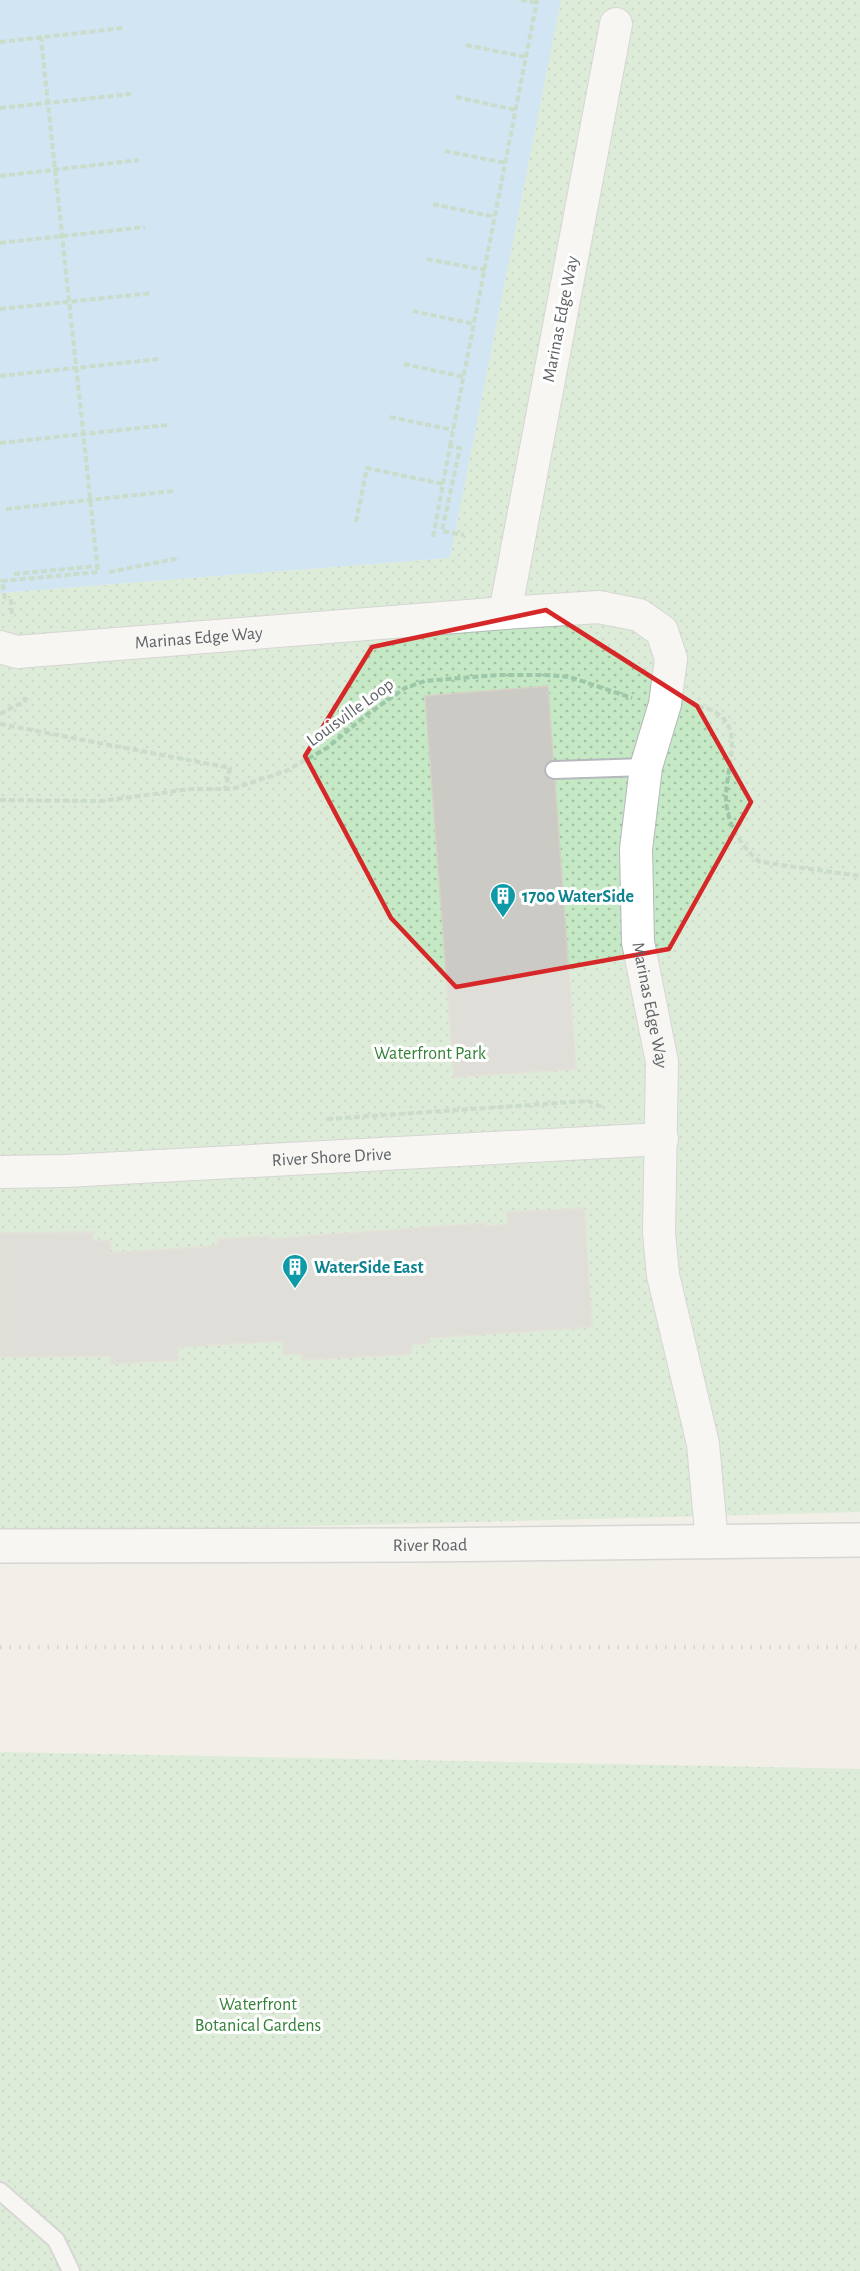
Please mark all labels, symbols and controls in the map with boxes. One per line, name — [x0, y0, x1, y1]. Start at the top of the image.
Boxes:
street label: Marinas Edge Way — [540, 254, 582, 384]
street label: Marinas Edge Way — [134, 624, 264, 653]
street label: Louisville Loop — [304, 675, 397, 750]
building icon: 1700 WaterSide — [488, 881, 518, 919]
place label: 1700 WaterSide — [522, 888, 634, 906]
street label: Marinas Edge Way — [628, 941, 670, 1069]
park label: Waterfront Park — [374, 1045, 487, 1063]
street label: River Shore Drive — [271, 1146, 392, 1170]
building icon: WaterSide East — [280, 1252, 310, 1290]
place label: WaterSide East — [314, 1259, 423, 1277]
street label: River Road — [393, 1536, 467, 1555]
park label: Waterfront Botanical Gardens — [195, 1996, 321, 2035]

